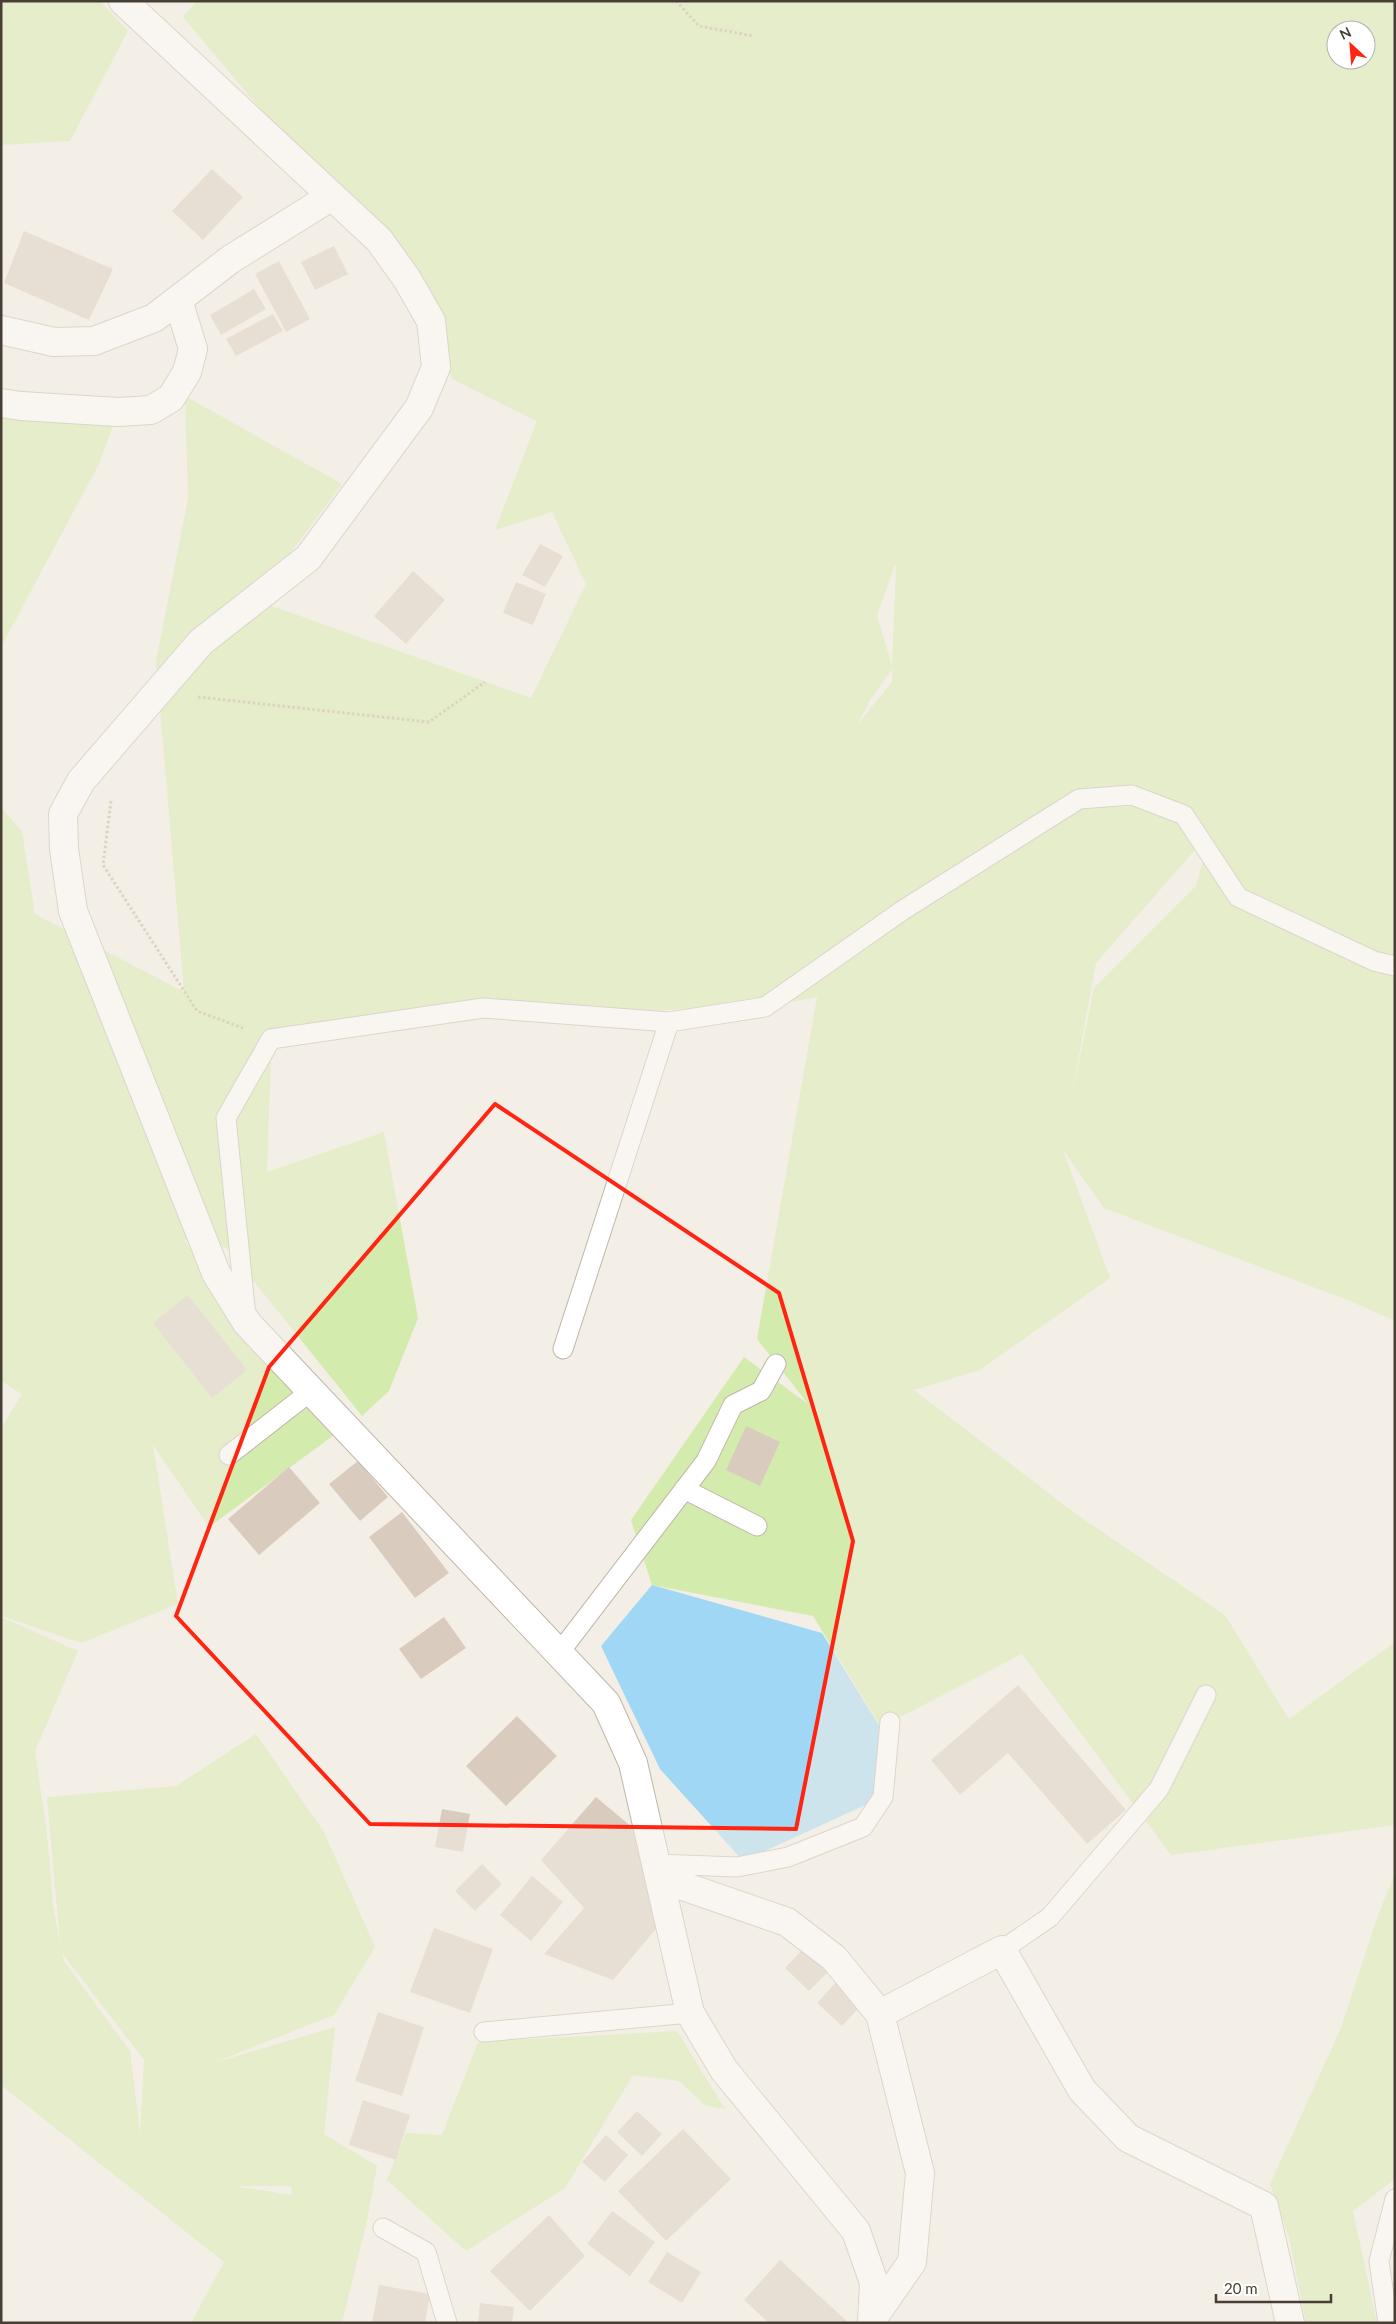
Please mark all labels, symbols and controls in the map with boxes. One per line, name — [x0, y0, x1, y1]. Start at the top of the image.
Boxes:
north arrow — [1326, 20, 1376, 70]
text: N — [1337, 23, 1354, 43]
scale bar — [1216, 2272, 1331, 2304]
text: 20 m — [1224, 2279, 1258, 2297]

